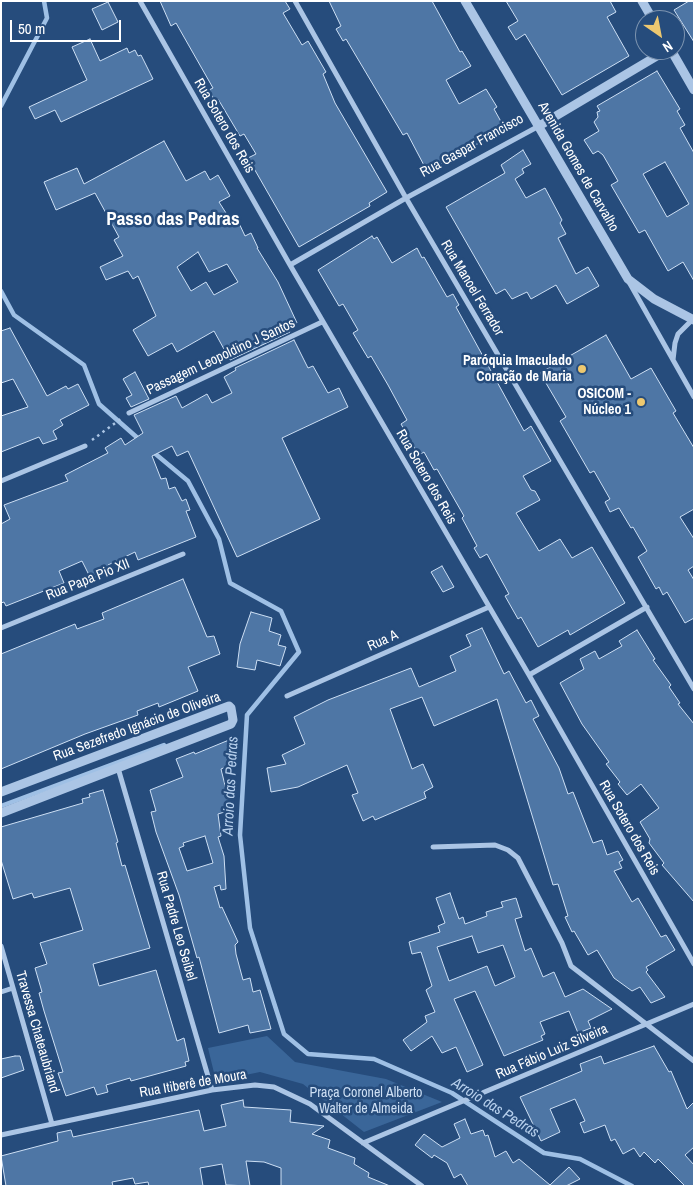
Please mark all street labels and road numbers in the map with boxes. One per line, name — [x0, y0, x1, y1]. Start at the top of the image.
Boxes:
street label: Rua Sotero dos Reis — [190, 76, 258, 176]
street label: Avenida Gomes de Carvalho — [534, 99, 622, 235]
street label: Rua Gaspar Francisco — [417, 111, 527, 181]
street label: Rua Manoel Ferrador — [437, 237, 507, 339]
street label: Passagem Leopoldino J Santos — [144, 315, 298, 399]
street label: Rua Sotero dos Reis — [392, 427, 460, 527]
street label: Rua Papa Pio XII — [44, 556, 132, 604]
street label: Rua A — [365, 627, 401, 655]
street label: Rua Sezefredo Ignácio de Oliveira — [51, 689, 223, 765]
street label: Rua Sotero dos Reis — [595, 778, 663, 878]
street label: Rua Padre Leo Seibel — [152, 869, 200, 983]
street label: Travessa Chateaubriand — [12, 969, 62, 1095]
street label: Rua Fábio Luiz Silveira — [493, 1021, 611, 1083]
street label: Rua Itiberê de Moura — [138, 1066, 248, 1102]

